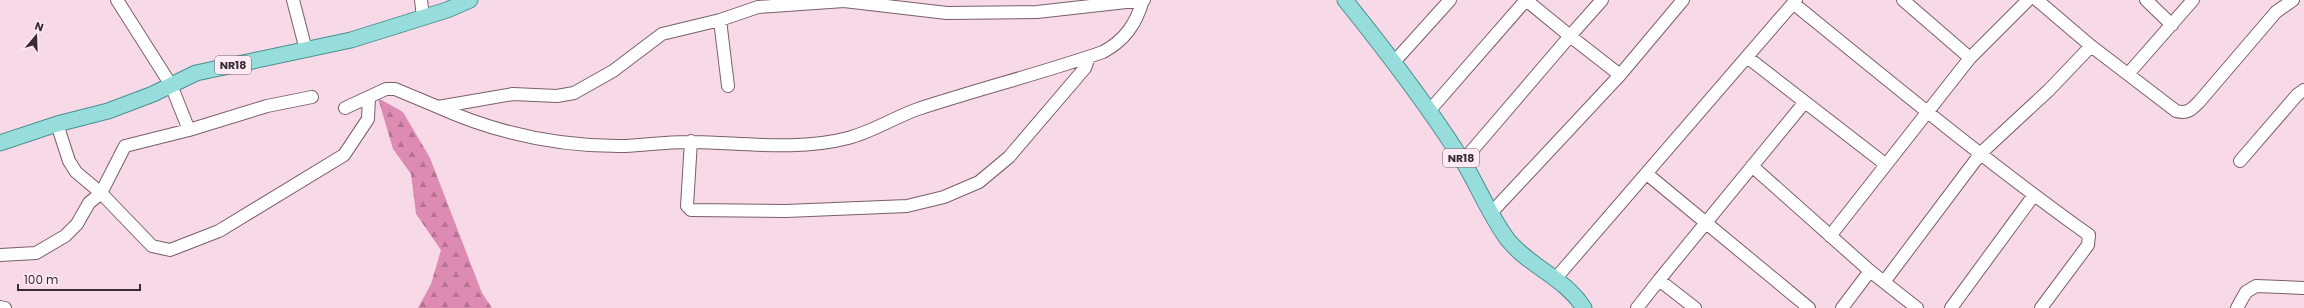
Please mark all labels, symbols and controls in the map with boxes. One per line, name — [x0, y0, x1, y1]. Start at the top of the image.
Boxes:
north arrow — [16, 16, 56, 56]
text: N — [33, 18, 46, 35]
road number: NR18 — [215, 56, 251, 74]
road number: NR18 — [1443, 149, 1479, 167]
scale bar — [18, 266, 140, 292]
text: 100 m — [24, 271, 58, 288]

